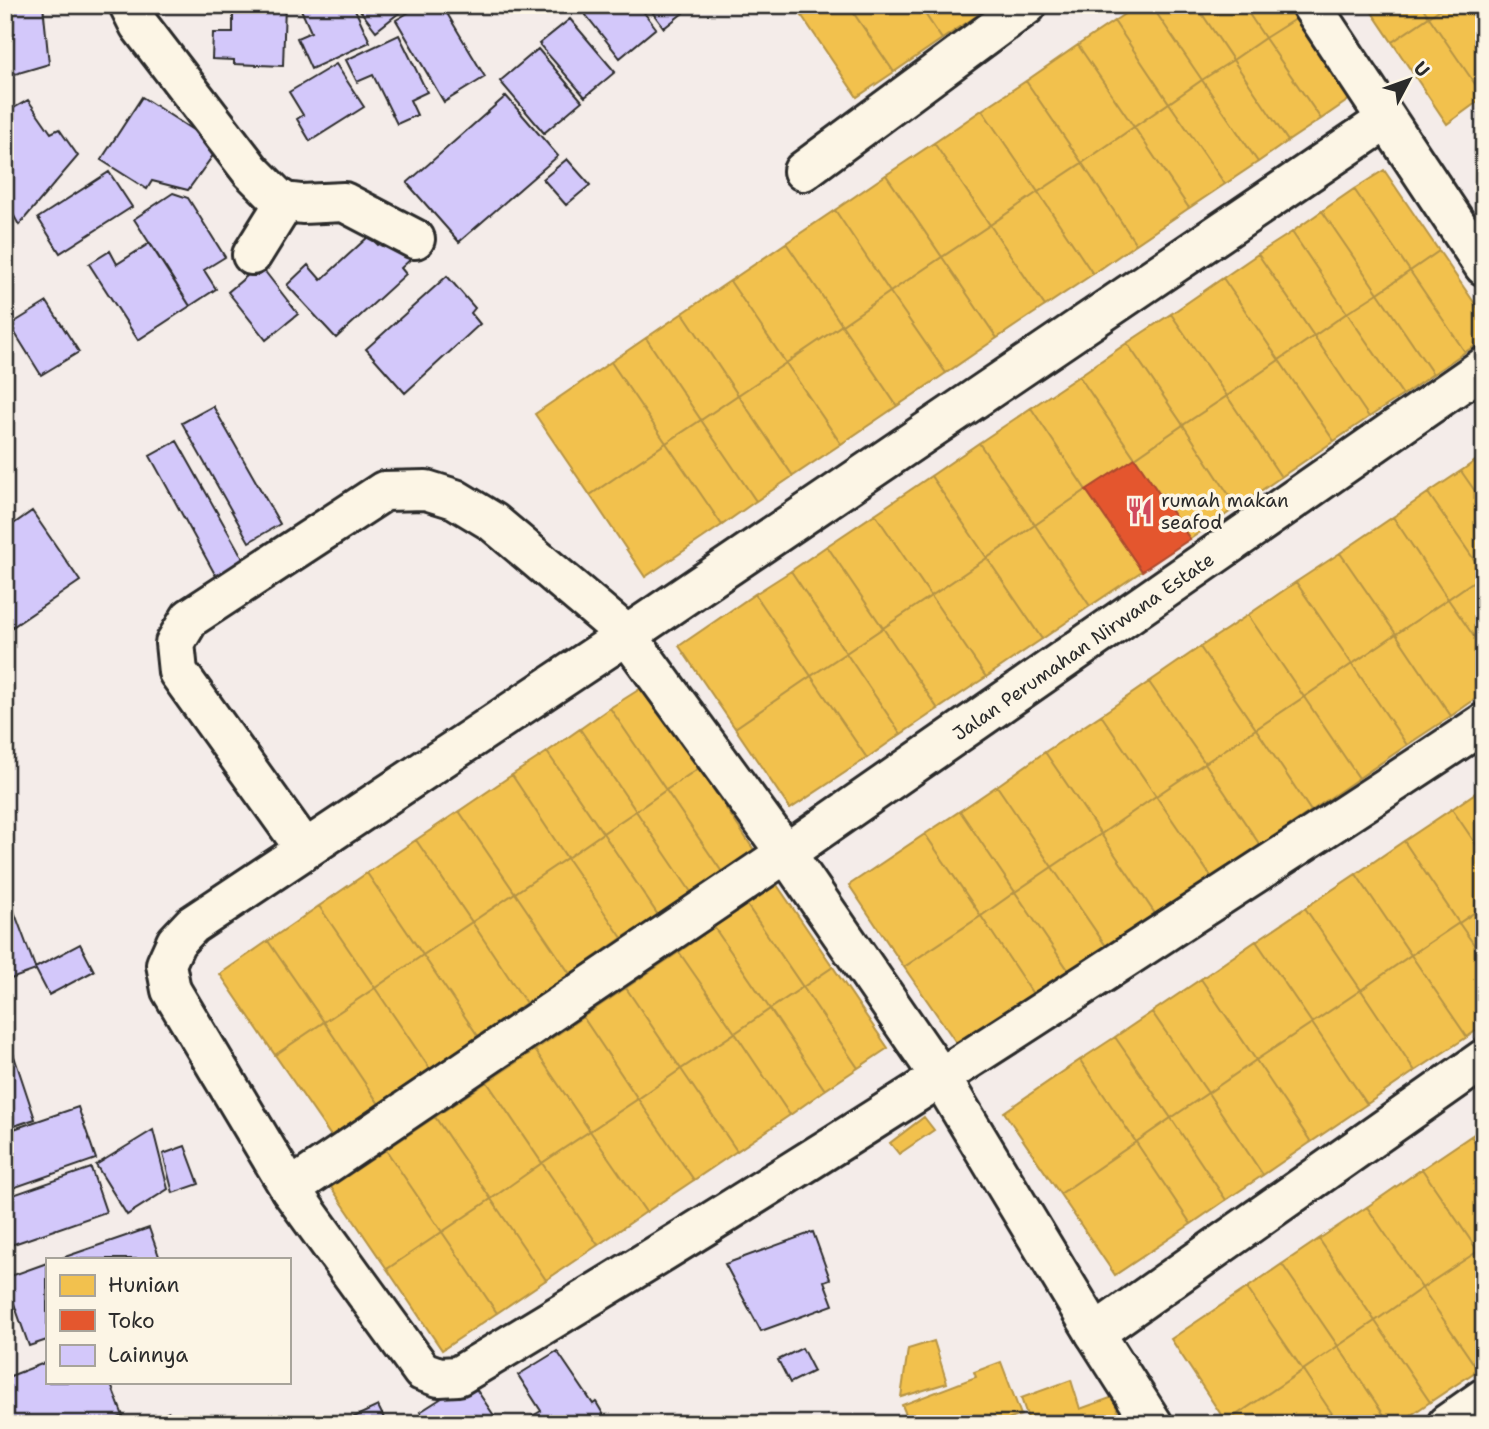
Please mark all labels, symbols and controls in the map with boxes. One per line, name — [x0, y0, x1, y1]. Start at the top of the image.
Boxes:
north arrow — [1374, 46, 1444, 116]
text: U — [1408, 56, 1435, 82]
place label: rumah makan seafod — [1161, 488, 1289, 535]
restaurant icon: rumah makan seafod — [1125, 496, 1155, 526]
street label: Jalan Perumahan Nirwana Estate — [947, 546, 1219, 746]
legend — [46, 1258, 290, 1384]
text: Hunian — [108, 1271, 180, 1299]
text: Toko — [108, 1307, 155, 1335]
text: Lainnya — [108, 1341, 188, 1369]

